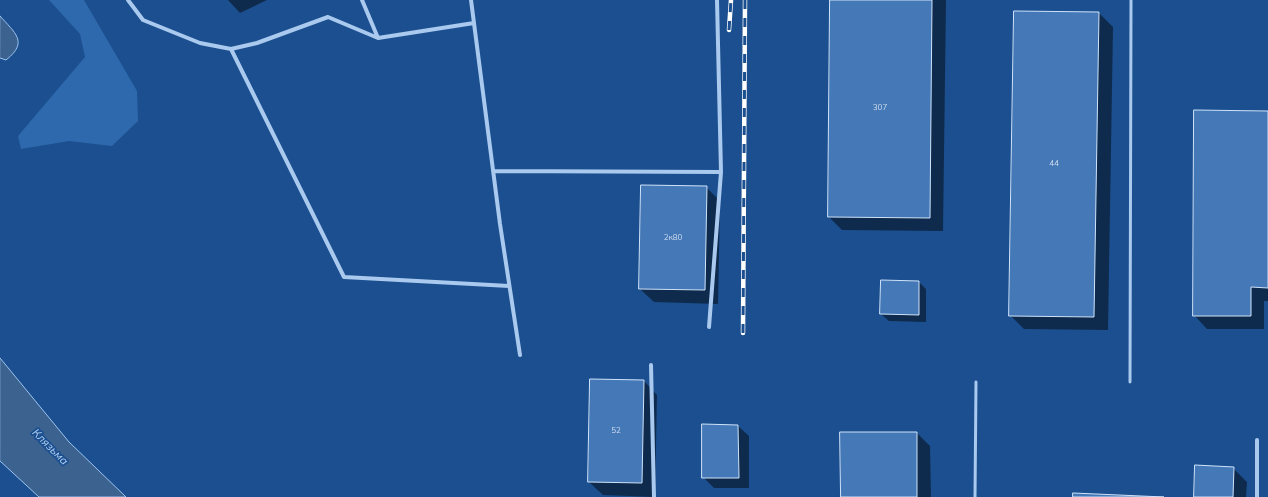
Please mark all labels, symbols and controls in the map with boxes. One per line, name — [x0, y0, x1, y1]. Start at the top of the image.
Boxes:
house number: 307 — [873, 103, 887, 113]
house number: 44 — [1049, 159, 1059, 169]
house number: 2к80 — [664, 233, 682, 243]
water label: Клязьма — [29, 426, 71, 468]
house number: 52 — [611, 426, 621, 436]

